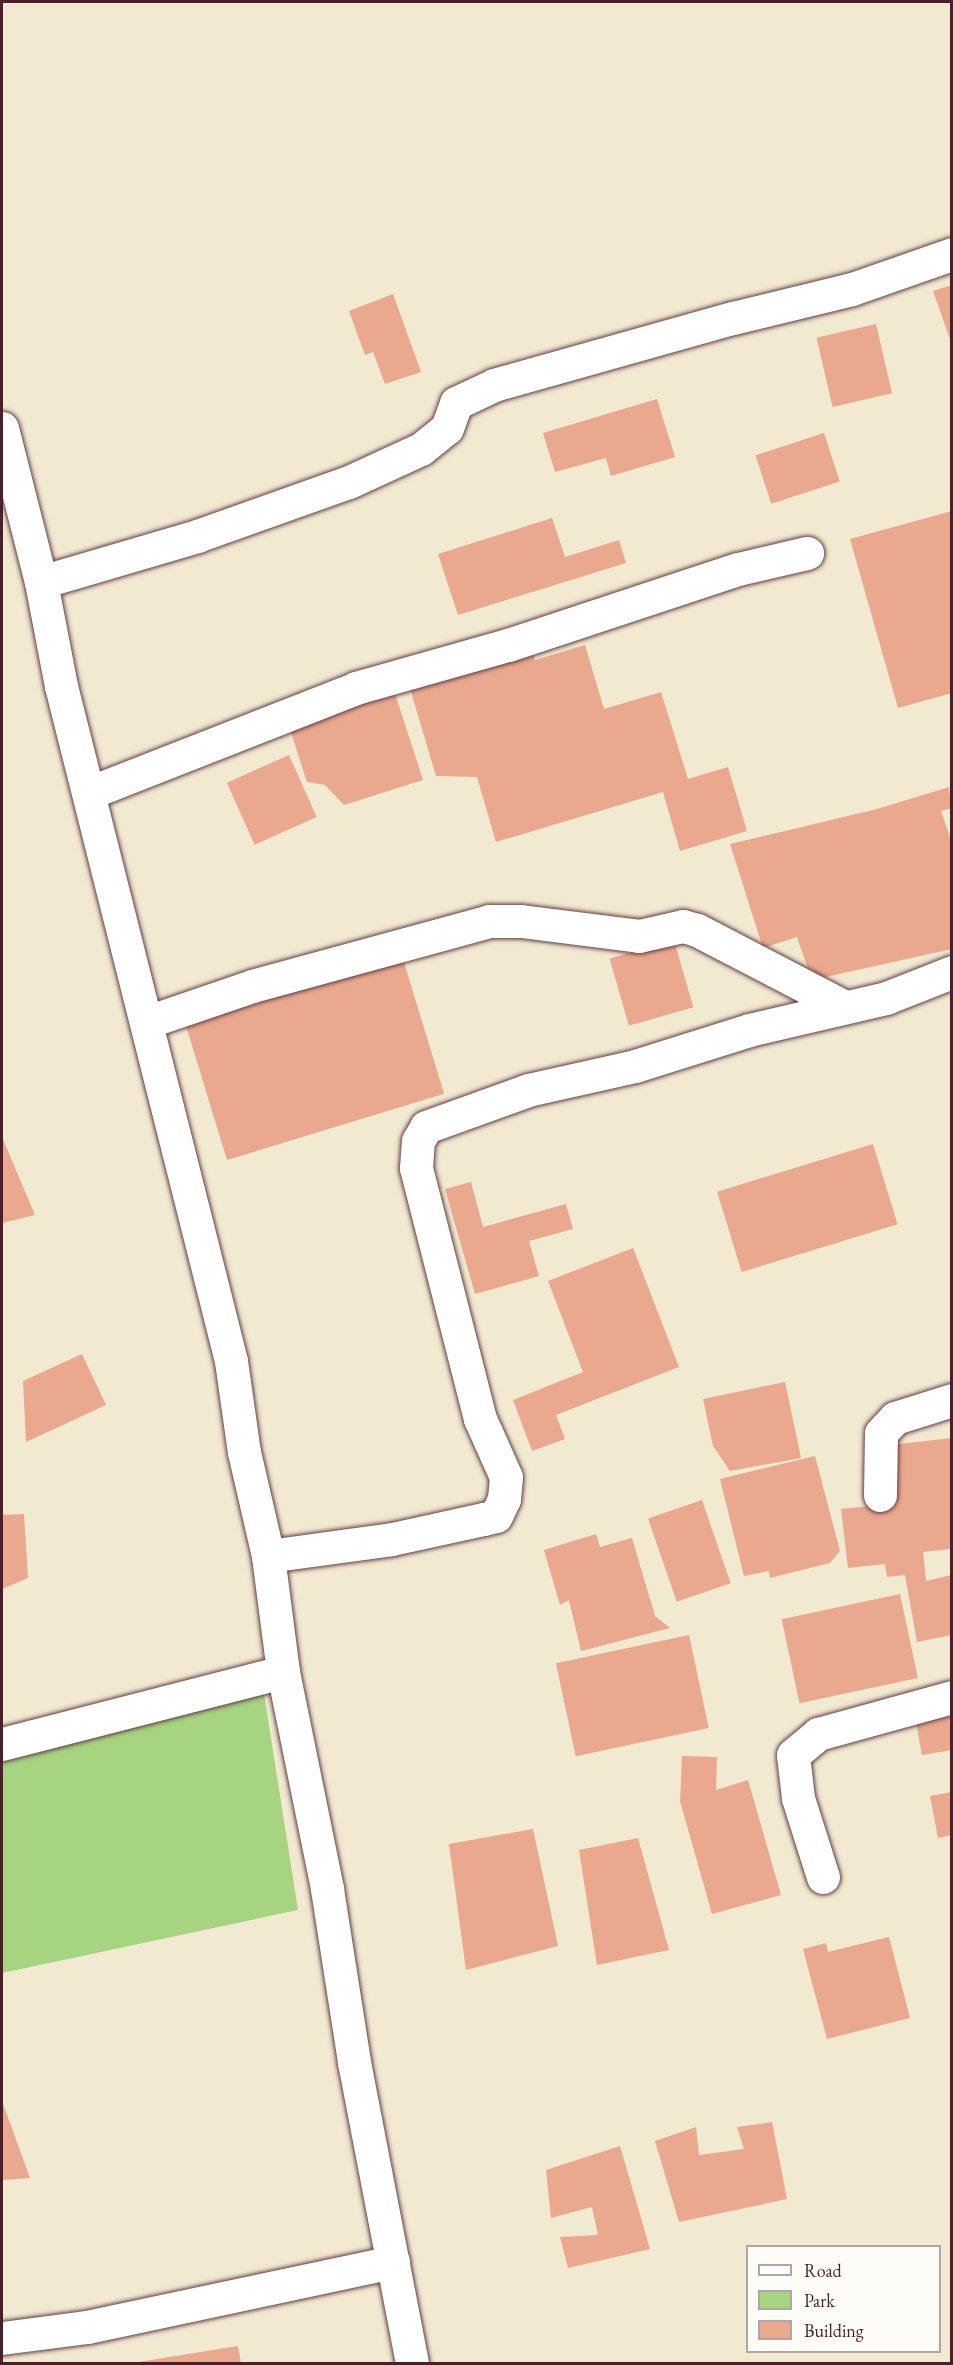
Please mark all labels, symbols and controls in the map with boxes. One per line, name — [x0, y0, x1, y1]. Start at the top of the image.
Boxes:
legend — [746, 2245, 941, 2353]
text: Road — [804, 2259, 842, 2282]
text: Park — [804, 2289, 835, 2312]
text: Building — [804, 2319, 864, 2342]

